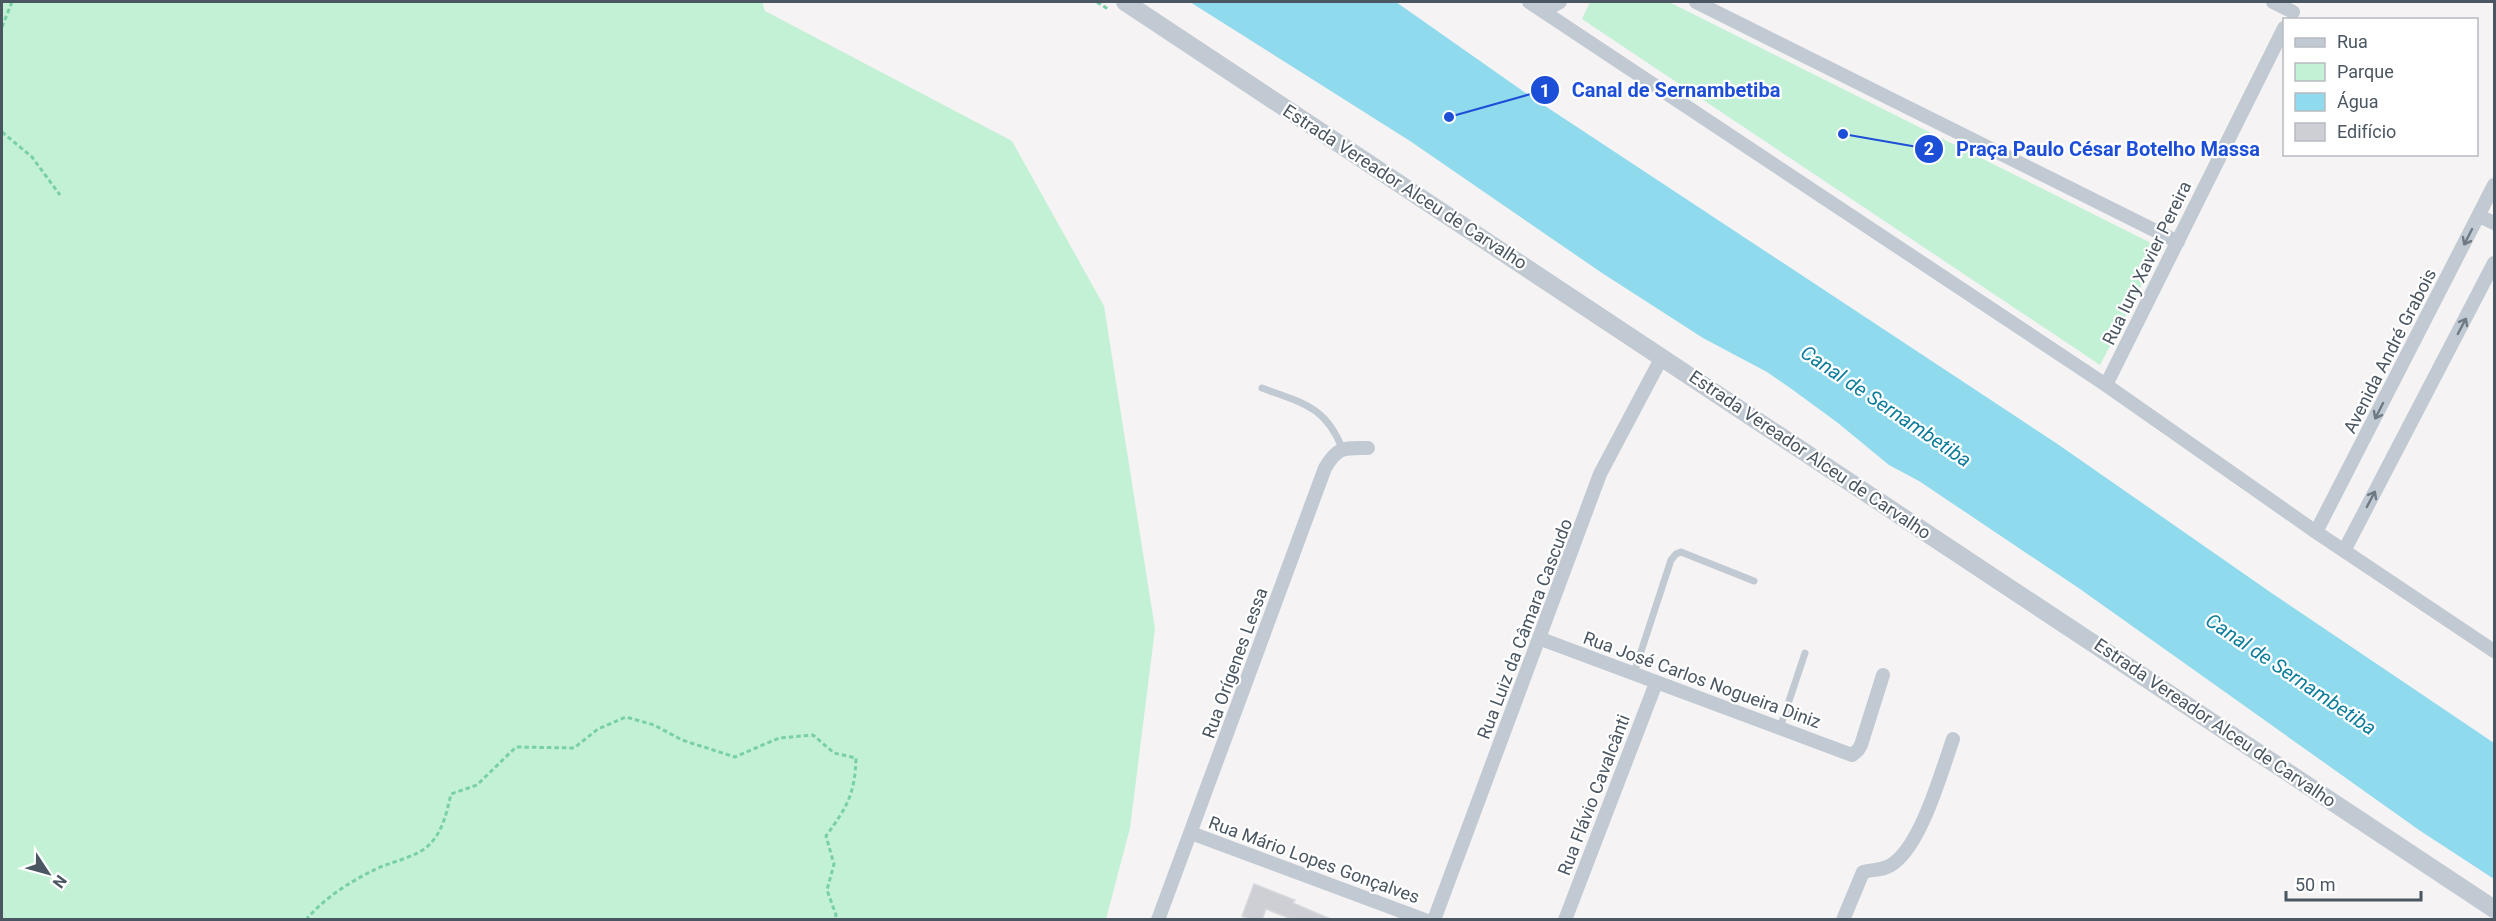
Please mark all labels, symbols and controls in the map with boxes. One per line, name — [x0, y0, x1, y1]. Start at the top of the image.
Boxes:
legend — [2283, 18, 2478, 156]
text: Rua — [2337, 31, 2368, 52]
text: Parque — [2337, 61, 2394, 82]
callout: Canal de Sernambetiba — [1530, 71, 1792, 109]
text: Canal de Sernambetiba — [1572, 78, 1781, 102]
text: 1 — [1540, 80, 1550, 101]
text: Água — [2337, 91, 2379, 112]
street label: Estrada Vereador Alceu de Carvalho — [1279, 100, 1531, 273]
text: Edifício — [2337, 121, 2396, 142]
callout: Praça Paulo César Botelho Massa — [1914, 130, 2272, 168]
text: Praça Paulo César Botelho Massa — [1956, 137, 2260, 161]
text: 2 — [1924, 138, 1934, 159]
street label: Rua Iury Xavier Pereira — [2098, 177, 2195, 348]
one-way arrow — [2462, 228, 2473, 246]
street label: Avenida André Grabois — [2339, 265, 2440, 437]
one-way arrow — [2456, 318, 2468, 336]
water label: Canal de Sernambetiba — [1796, 340, 1976, 472]
street label: Estrada Vereador Alceu de Carvalho — [1686, 366, 1935, 543]
one-way arrow — [2373, 401, 2384, 419]
one-way arrow — [2366, 491, 2377, 509]
street label: Rua Luiz da Câmara Cascudo — [1473, 516, 1576, 742]
street label: Rua Orígenes Lessa — [1198, 585, 1272, 741]
water label: Canal de Sernambetiba — [2201, 608, 2381, 740]
street label: Rua José Carlos Nogueira Diniz — [1581, 627, 1824, 732]
street label: Estrada Vereador Alceu de Carvalho — [2091, 634, 2340, 811]
street label: Rua Flávio Cavalcânti — [1553, 711, 1634, 878]
street label: Rua Mário Lopes Gonçalves — [1206, 812, 1422, 908]
north arrow — [18, 843, 78, 903]
scale bar — [2286, 864, 2421, 902]
text: N — [49, 871, 71, 892]
text: 50 m — [2295, 874, 2335, 895]

